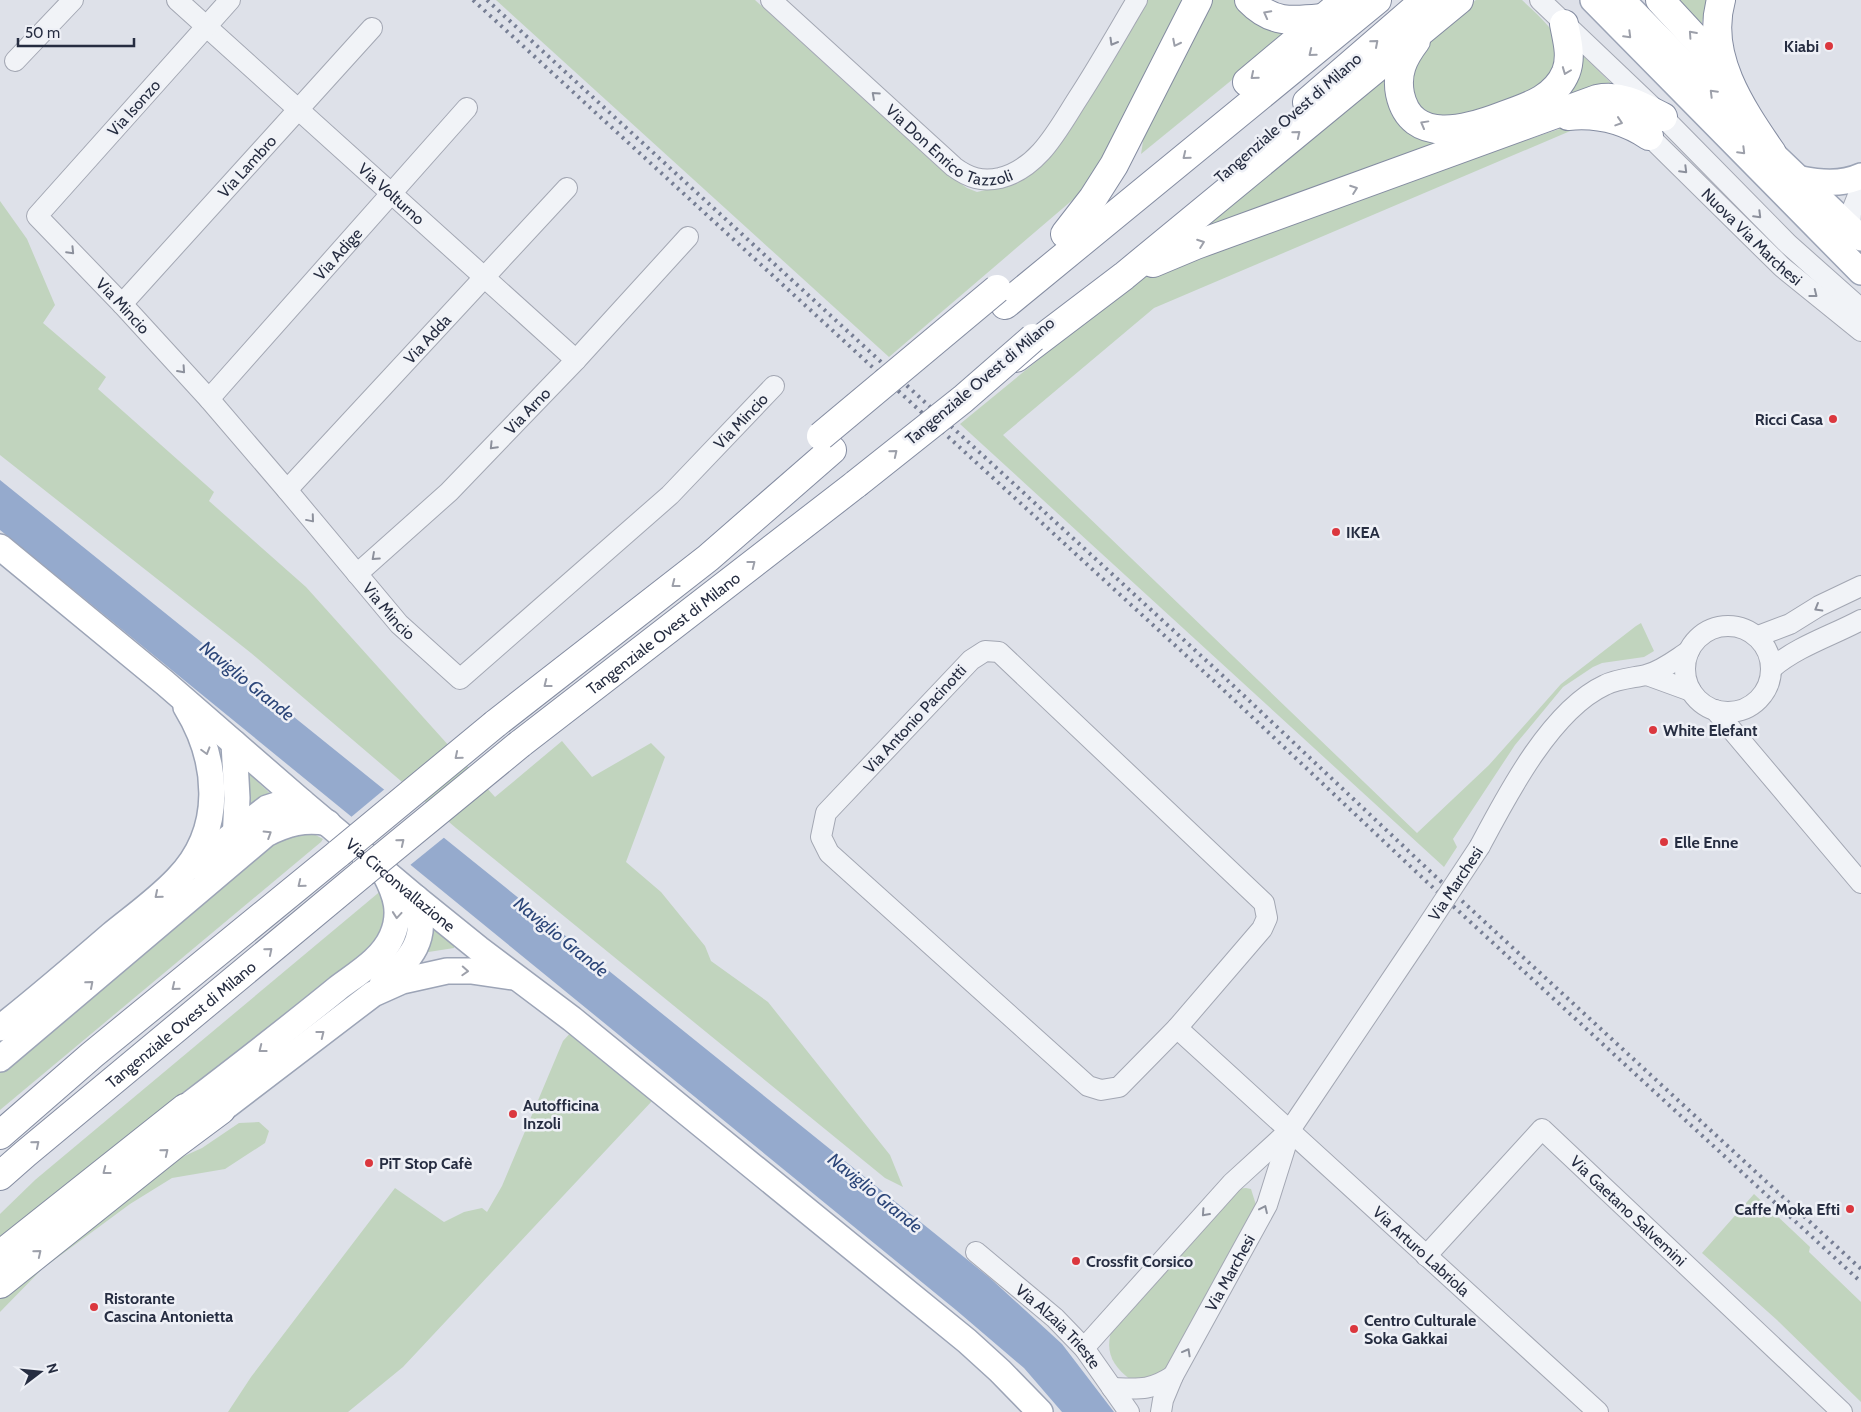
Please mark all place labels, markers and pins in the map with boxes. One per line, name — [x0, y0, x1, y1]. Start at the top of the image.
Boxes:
place label: Kiabi — [1784, 37, 1819, 56]
marker: Kiabi — [1823, 40, 1835, 52]
place label: Ricci Casa — [1755, 410, 1823, 429]
marker: Ricci Casa — [1827, 413, 1839, 425]
place label: IKEA — [1346, 523, 1380, 542]
marker: IKEA — [1330, 526, 1342, 538]
place label: White Elefant — [1663, 721, 1758, 740]
marker: White Elefant — [1647, 724, 1659, 736]
place label: Elle Enne — [1674, 833, 1738, 852]
marker: Elle Enne — [1658, 836, 1670, 848]
place label: Autofficina Inzoli — [523, 1096, 599, 1133]
marker: Autofficina Inzoli — [507, 1108, 519, 1120]
place label: PiT Stop Cafè — [379, 1154, 472, 1173]
marker: PiT Stop Cafè — [363, 1157, 375, 1169]
place label: Caffe Moka Efti — [1735, 1200, 1840, 1219]
marker: Caffe Moka Efti — [1844, 1203, 1856, 1215]
place label: Crossfit Corsico — [1086, 1252, 1193, 1271]
marker: Crossfit Corsico — [1070, 1255, 1082, 1267]
place label: Ristorante Cascina Antonietta — [104, 1289, 233, 1326]
marker: Ristorante Cascina Antonietta — [88, 1301, 100, 1313]
place label: Centro Culturale Soka Gakkai — [1364, 1311, 1476, 1348]
marker: Centro Culturale Soka Gakkai — [1348, 1323, 1360, 1335]

